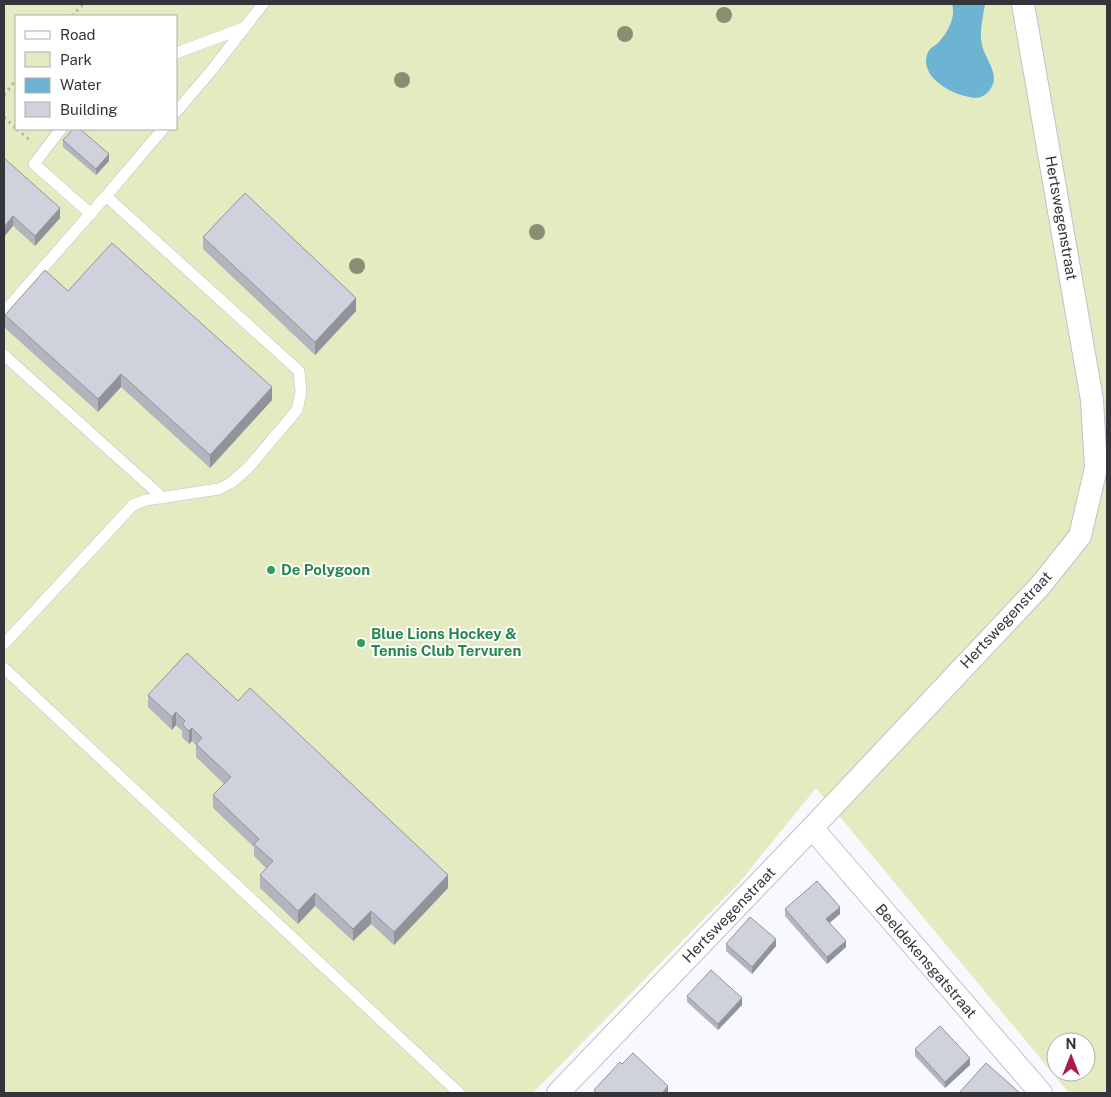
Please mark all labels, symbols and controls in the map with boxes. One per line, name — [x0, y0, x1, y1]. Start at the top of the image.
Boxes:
legend — [15, 15, 178, 130]
text: Road — [60, 26, 96, 43]
text: Park — [60, 51, 92, 68]
text: Water — [60, 76, 102, 93]
text: Building — [60, 101, 118, 118]
street label: Hertswegenstraat — [1042, 154, 1081, 282]
place label: De Polygoon — [281, 561, 370, 578]
marker: De Polygoon — [265, 564, 277, 576]
street label: Hertswegenstraat — [956, 568, 1055, 672]
place label: Blue Lions Hockey & Tennis Club Tervuren — [371, 625, 521, 659]
marker: Blue Lions Hockey & Tennis Club Tervuren — [355, 637, 367, 649]
street label: Hertswegenstraat — [679, 863, 779, 966]
street label: Beeldekensgatstraat — [872, 900, 981, 1021]
north arrow — [1046, 1032, 1096, 1082]
text: N — [1066, 1036, 1076, 1052]

